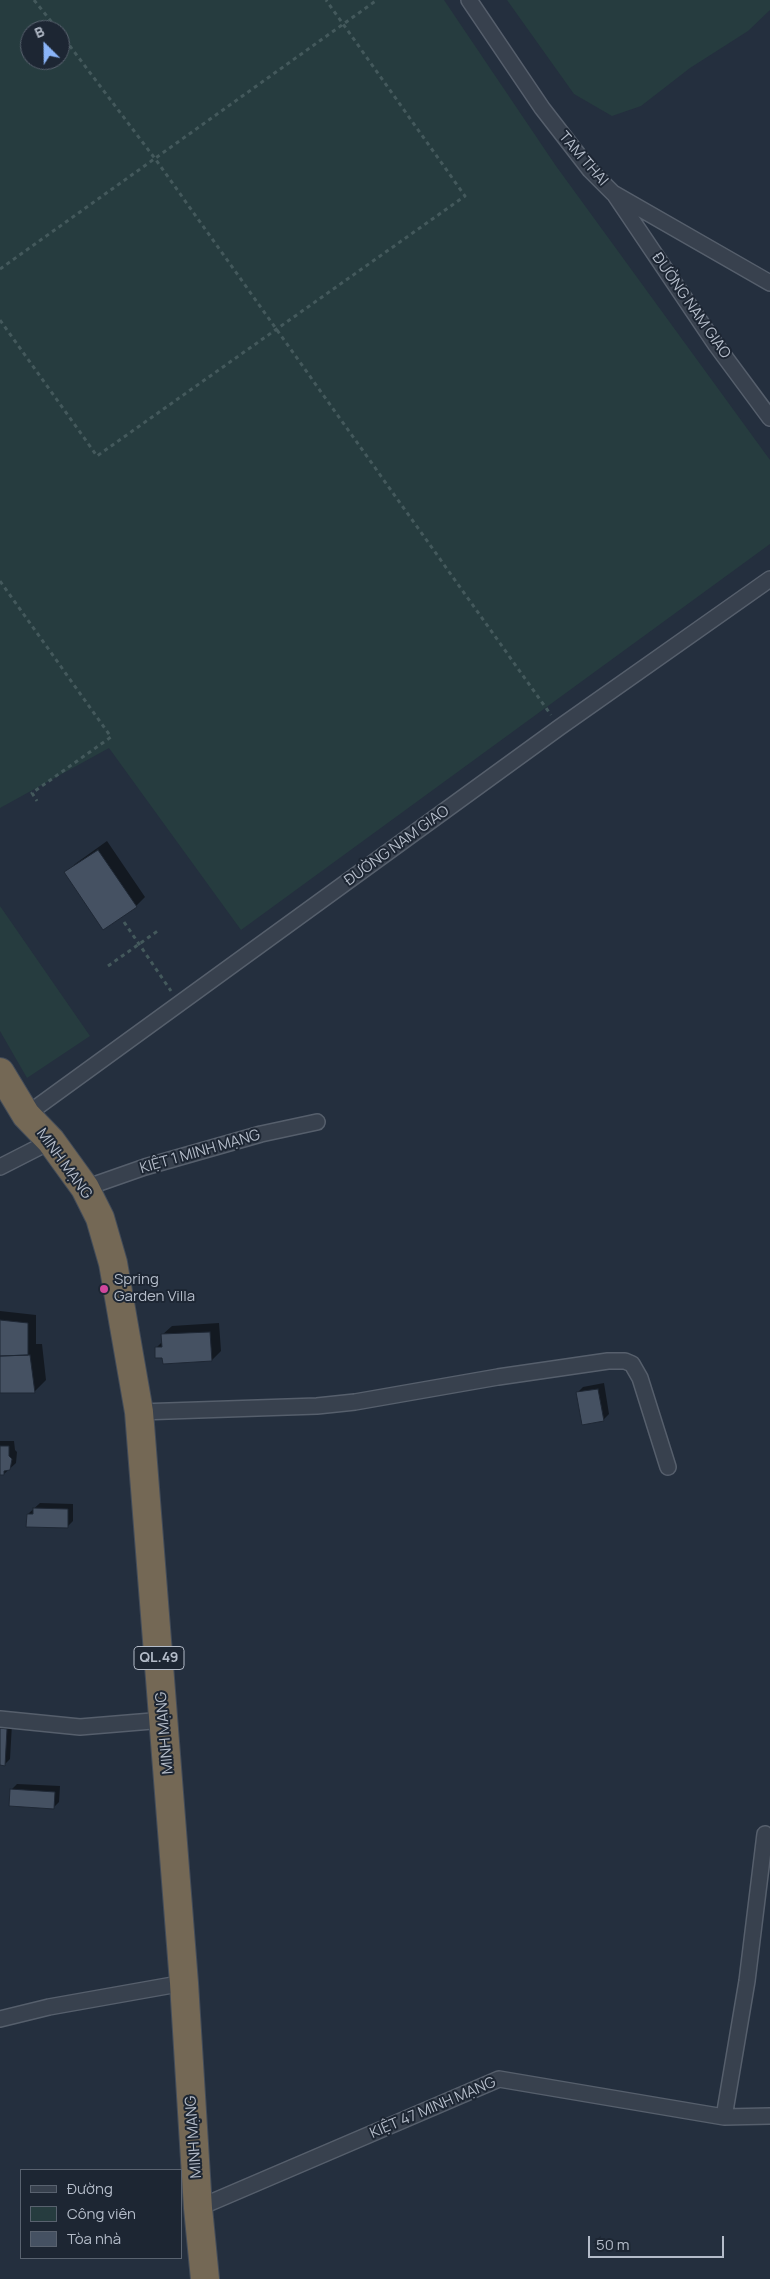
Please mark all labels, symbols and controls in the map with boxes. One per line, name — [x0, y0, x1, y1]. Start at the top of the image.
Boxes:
north arrow — [20, 20, 70, 70]
text: B — [32, 21, 47, 42]
street label: TAM THAI — [555, 128, 611, 190]
street label: ĐƯỜNG NAM GIAO — [648, 250, 734, 362]
street label: ĐƯỜNG NAM GIAO — [341, 802, 453, 890]
street label: MINH MẠNG — [32, 1125, 96, 1203]
street label: KIỆT 1 MINH MẠNG — [138, 1126, 262, 1178]
place label: Spring Garden Villa — [114, 1271, 195, 1306]
marker: Spring Garden Villa — [98, 1283, 110, 1295]
road number: QL.49 — [134, 1646, 184, 1670]
street label: MINH MẠNG — [152, 1691, 178, 1775]
street label: KIỆT 47 MINH MẠNG — [367, 2073, 499, 2143]
street label: MINH MẠNG — [182, 2095, 206, 2179]
legend — [20, 2169, 182, 2259]
text: Đường — [67, 2178, 113, 2199]
text: Công viên — [67, 2203, 136, 2224]
scale bar — [590, 2226, 726, 2258]
text: Tòa nhà — [67, 2228, 121, 2249]
text: 50 m — [596, 2234, 630, 2255]

